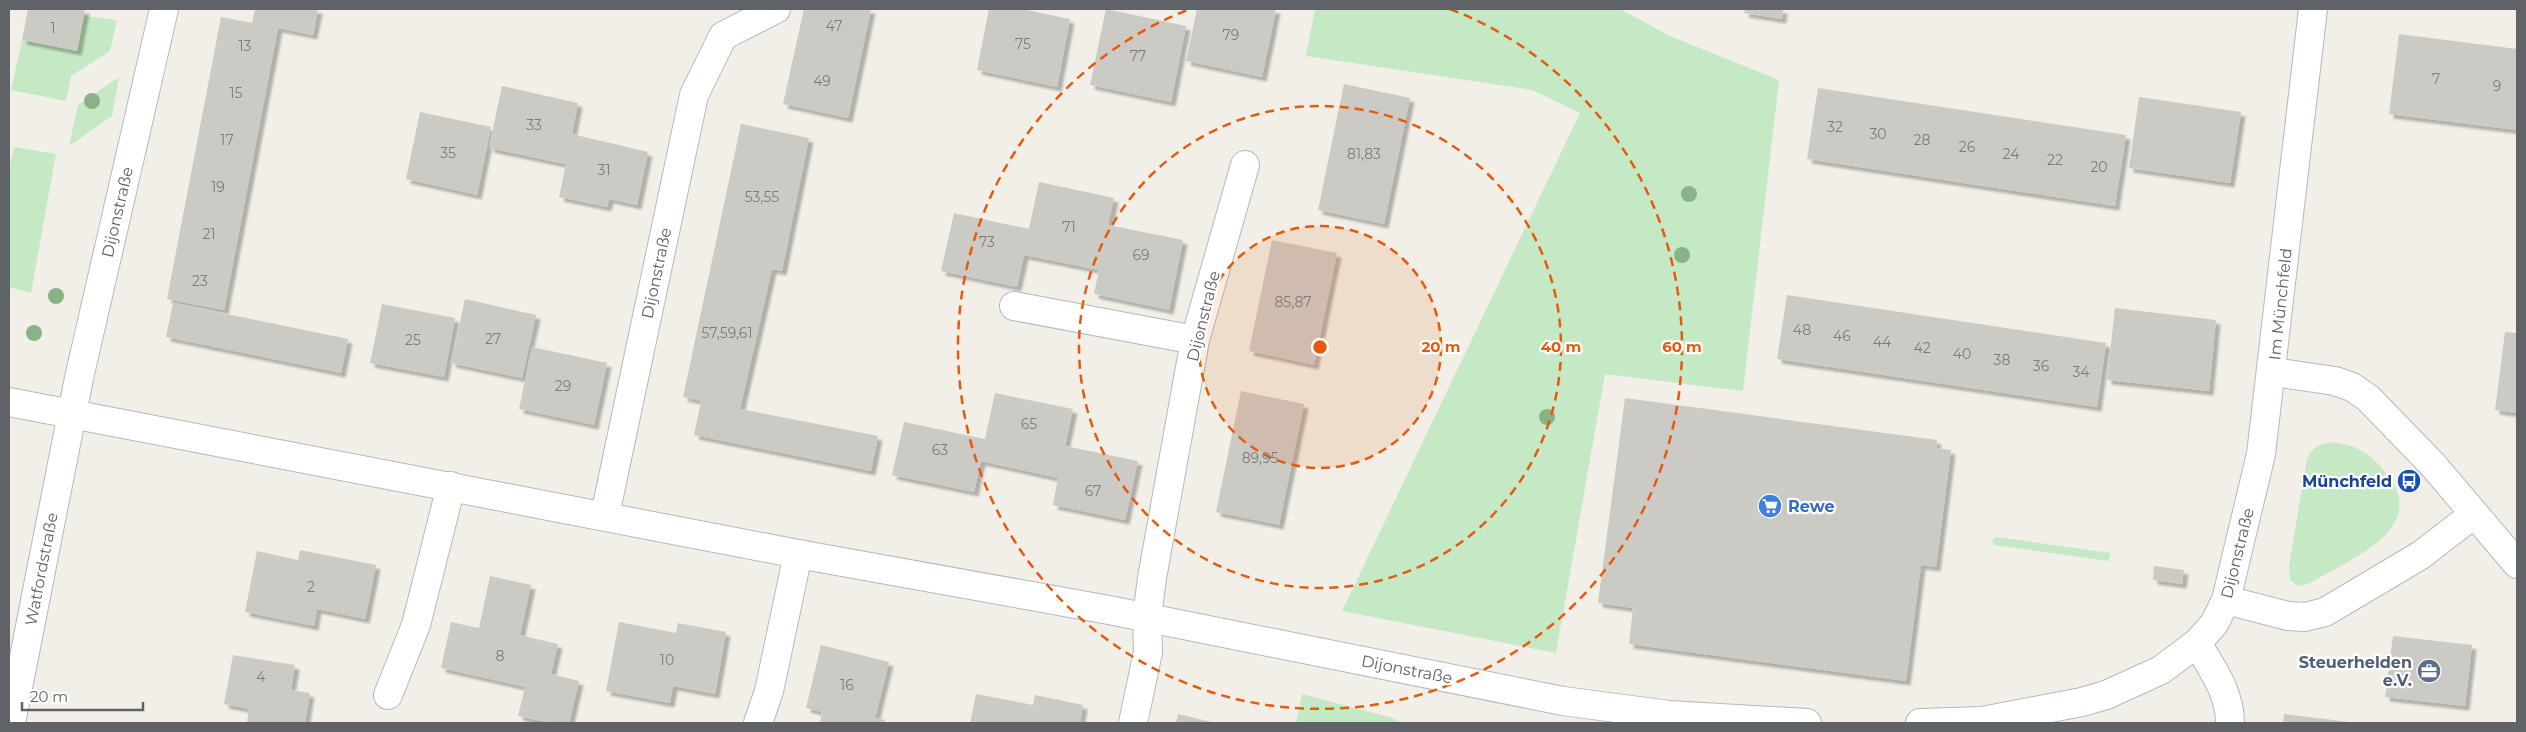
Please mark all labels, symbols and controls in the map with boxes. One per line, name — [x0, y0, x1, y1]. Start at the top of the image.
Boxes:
house number: 47 — [826, 17, 842, 35]
house number: 1 — [50, 19, 56, 37]
house number: 79 — [1223, 26, 1239, 44]
house number: 75 — [1015, 35, 1031, 53]
house number: 13 — [239, 37, 252, 55]
house number: 77 — [1130, 47, 1146, 65]
house number: 7 — [2432, 70, 2440, 88]
house number: 49 — [813, 72, 831, 90]
house number: 9 — [2493, 77, 2501, 95]
house number: 15 — [230, 84, 243, 102]
house number: 33 — [526, 116, 542, 134]
house number: 32 — [1827, 118, 1843, 136]
house number: 30 — [1869, 125, 1887, 143]
house number: 17 — [220, 131, 234, 149]
house number: 28 — [1914, 131, 1931, 149]
house number: 26 — [1959, 138, 1976, 156]
house number: 35 — [440, 144, 456, 162]
house number: 81,83 — [1347, 145, 1381, 163]
house number: 24 — [2003, 145, 2020, 163]
house number: 22 — [2047, 151, 2063, 169]
house number: 20 — [2090, 158, 2108, 176]
house number: 31 — [598, 161, 610, 179]
street label: Dijonstraße — [98, 165, 137, 259]
house number: 19 — [211, 178, 225, 196]
house number: 53,55 — [745, 188, 779, 206]
house number: 71 — [1062, 218, 1076, 236]
house number: 21 — [202, 225, 216, 243]
street label: Dijonstraße — [638, 226, 675, 320]
house number: 73 — [979, 233, 995, 251]
house number: 69 — [1132, 246, 1150, 264]
street label: Im Münchfeld — [2265, 247, 2296, 361]
street label: Dijonstraße — [1183, 269, 1224, 363]
house number: 23 — [192, 272, 208, 290]
house number: 85,87 — [1274, 293, 1312, 311]
house number: 48 — [1793, 321, 1811, 339]
house number: 57,59,61 — [702, 324, 752, 342]
house number: 46 — [1833, 327, 1851, 345]
house number: 27 — [485, 330, 501, 348]
house number: 25 — [405, 331, 421, 349]
house number: 44 — [1873, 333, 1892, 351]
text: 20 m — [1421, 337, 1461, 356]
text: 40 m — [1541, 337, 1581, 356]
text: 60 m — [1662, 337, 1702, 356]
centre of rings — [1311, 338, 1329, 356]
house number: 42 — [1913, 339, 1931, 357]
house number: 40 — [1953, 345, 1971, 363]
house number: 38 — [1994, 351, 2010, 369]
house number: 36 — [2033, 357, 2050, 375]
house number: 34 — [2072, 363, 2090, 381]
house number: 29 — [555, 377, 571, 395]
house number: 65 — [1021, 415, 1037, 433]
house number: 63 — [932, 441, 948, 459]
house number: 89,95 — [1242, 449, 1278, 467]
bus stop icon: Münchfeld — [2396, 468, 2422, 494]
place label: Münchfeld — [2302, 472, 2392, 491]
house number: 67 — [1085, 482, 1101, 500]
supermarket icon: Rewe — [1757, 493, 1783, 519]
place label: Rewe — [1788, 497, 1835, 516]
street label: Dijonstraße — [2217, 506, 2258, 600]
street label: Watfordstraße — [21, 511, 62, 627]
house number: 2 — [307, 578, 315, 596]
house number: 8 — [496, 647, 505, 665]
house number: 10 — [660, 651, 674, 669]
street label: Dijonstraße — [1360, 651, 1454, 688]
place label: Steuerhelden e.V. — [2299, 653, 2412, 690]
office icon: Steuerhelden e.V. — [2416, 658, 2442, 684]
house number: 4 — [256, 668, 266, 686]
house number: 16 — [840, 676, 854, 694]
scale bar — [22, 680, 144, 712]
text: 20 m — [30, 687, 68, 706]

